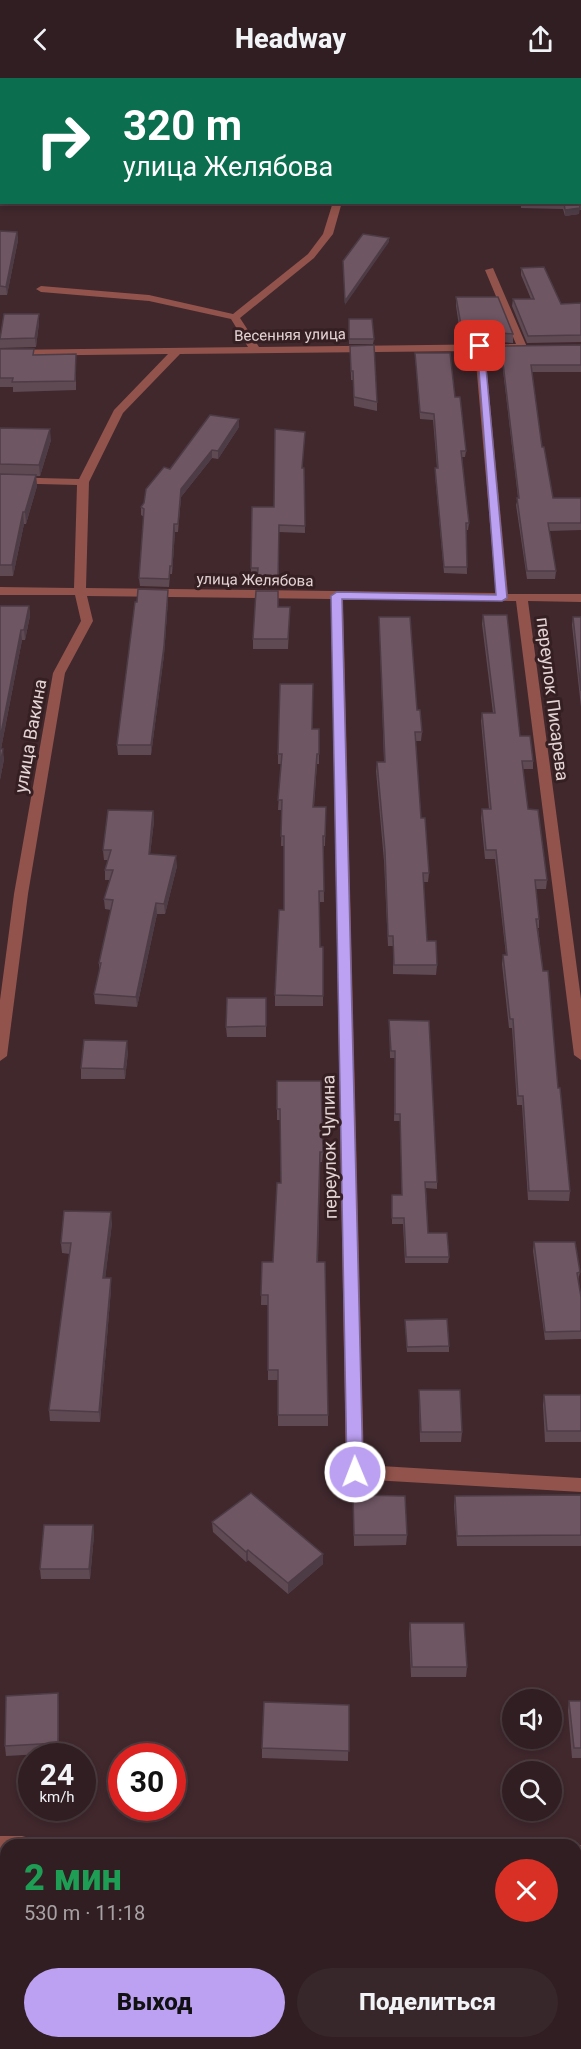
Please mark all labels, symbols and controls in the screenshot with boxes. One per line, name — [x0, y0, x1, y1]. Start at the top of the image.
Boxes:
icon: back — [24, 23, 57, 56]
text: Headway — [235, 23, 346, 55]
icon: share — [524, 23, 557, 56]
text: 320 m — [123, 101, 242, 150]
icon: right — [24, 102, 102, 180]
text: улица Желябова — [123, 151, 333, 183]
pin — [454, 320, 505, 371]
street label: Весенняя улица — [234, 325, 346, 345]
icon: arrive — [463, 329, 496, 362]
street label: улица Желябова — [196, 570, 314, 590]
street label: переулок Писарева — [533, 616, 573, 782]
street label: улица Вакина — [10, 677, 50, 795]
street label: переулок Чупина — [317, 1075, 341, 1219]
position arrow — [323, 1440, 387, 1504]
map controls — [502, 1689, 562, 1821]
button: sound — [502, 1689, 562, 1749]
speed limit sign: 30 — [108, 1743, 186, 1821]
text: 24 — [40, 1757, 74, 1792]
button: search — [502, 1761, 562, 1821]
text: km/h — [39, 1788, 75, 1806]
text: 2 мин — [24, 1857, 122, 1899]
button: close — [495, 1859, 558, 1922]
text: 530 m · 11:18 — [24, 1901, 145, 1925]
button: Выход — [24, 1968, 285, 2037]
button: Поделиться — [297, 1968, 558, 2037]

